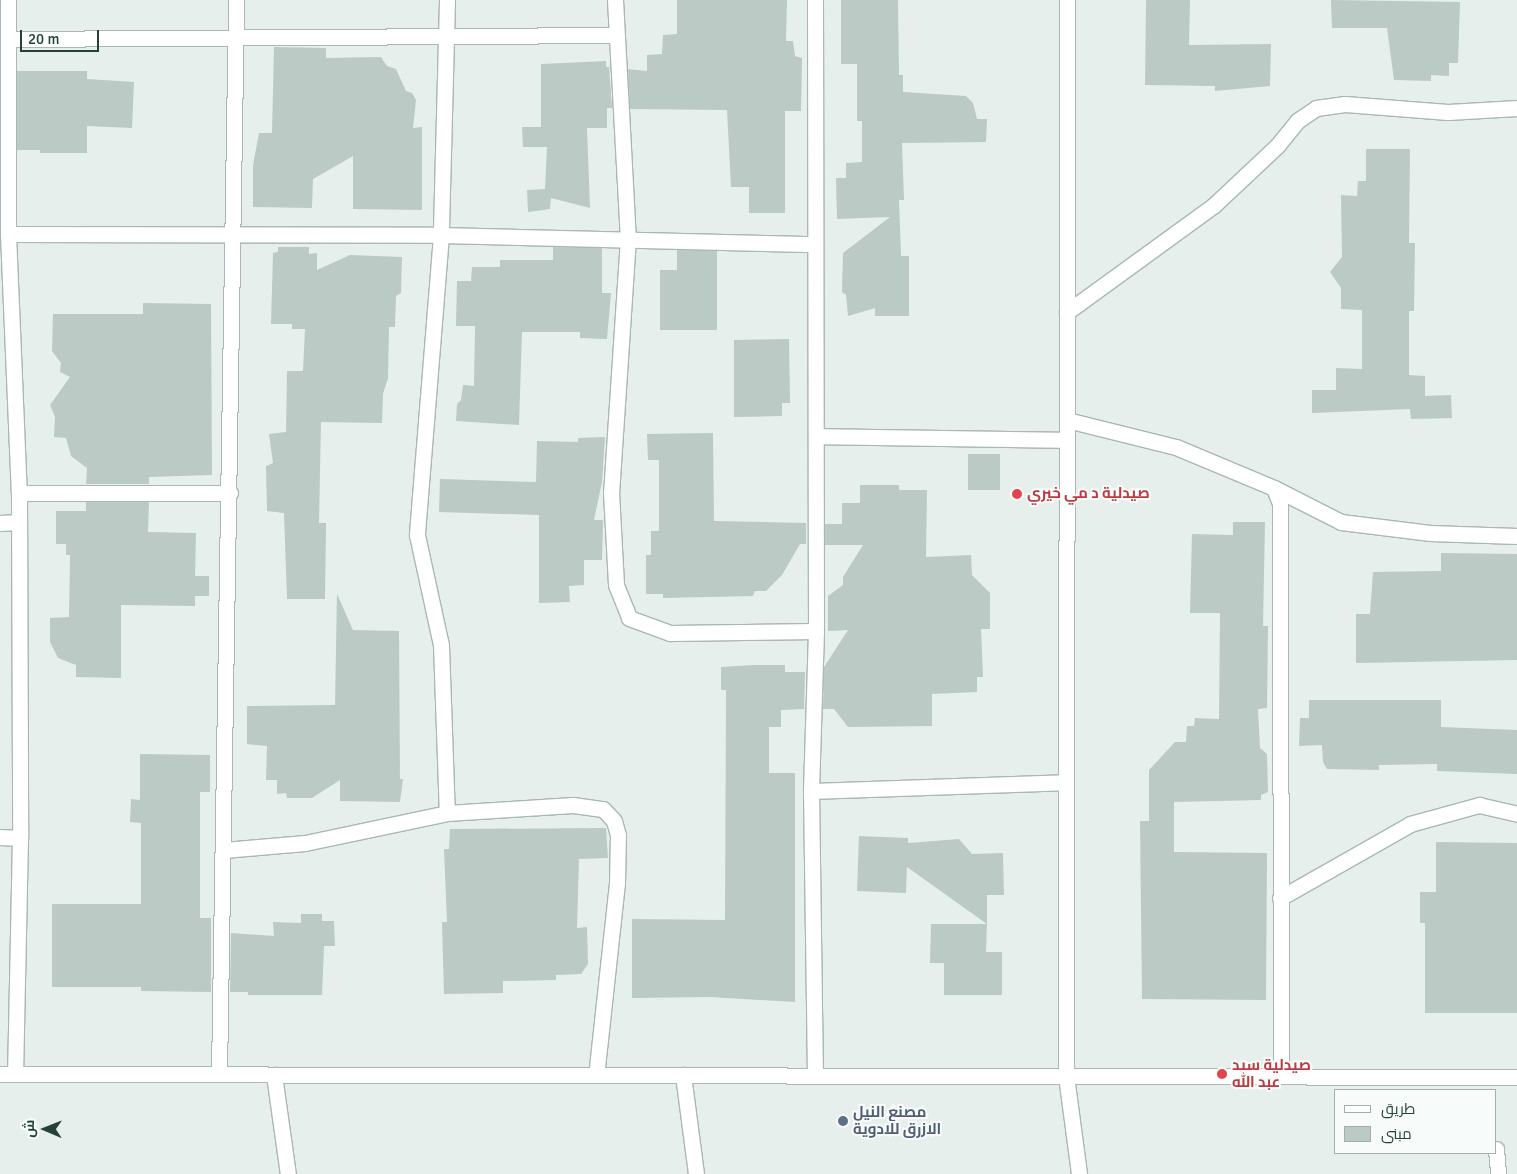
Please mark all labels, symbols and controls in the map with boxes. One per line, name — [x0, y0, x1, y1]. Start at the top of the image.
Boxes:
scale bar — [22, 20, 101, 52]
text: 20 m — [28, 30, 59, 48]
place label: صيدلية د مي خيري — [1027, 485, 1150, 503]
marker: صيدلية د مي خيري — [1011, 488, 1023, 500]
place label: صيدلية سيد عبد الله — [1232, 1056, 1311, 1091]
marker: صيدلية سيد عبد الله — [1216, 1068, 1228, 1080]
legend — [1334, 1089, 1497, 1154]
text: طريق — [1381, 1100, 1415, 1118]
place label: مصنع النيل الازرق للادوية — [853, 1103, 941, 1138]
north arrow — [20, 1104, 70, 1154]
marker: مصنع النيل الازرق للادوية — [837, 1115, 849, 1127]
text: ش — [21, 1120, 38, 1138]
text: مبنى — [1381, 1125, 1412, 1143]

